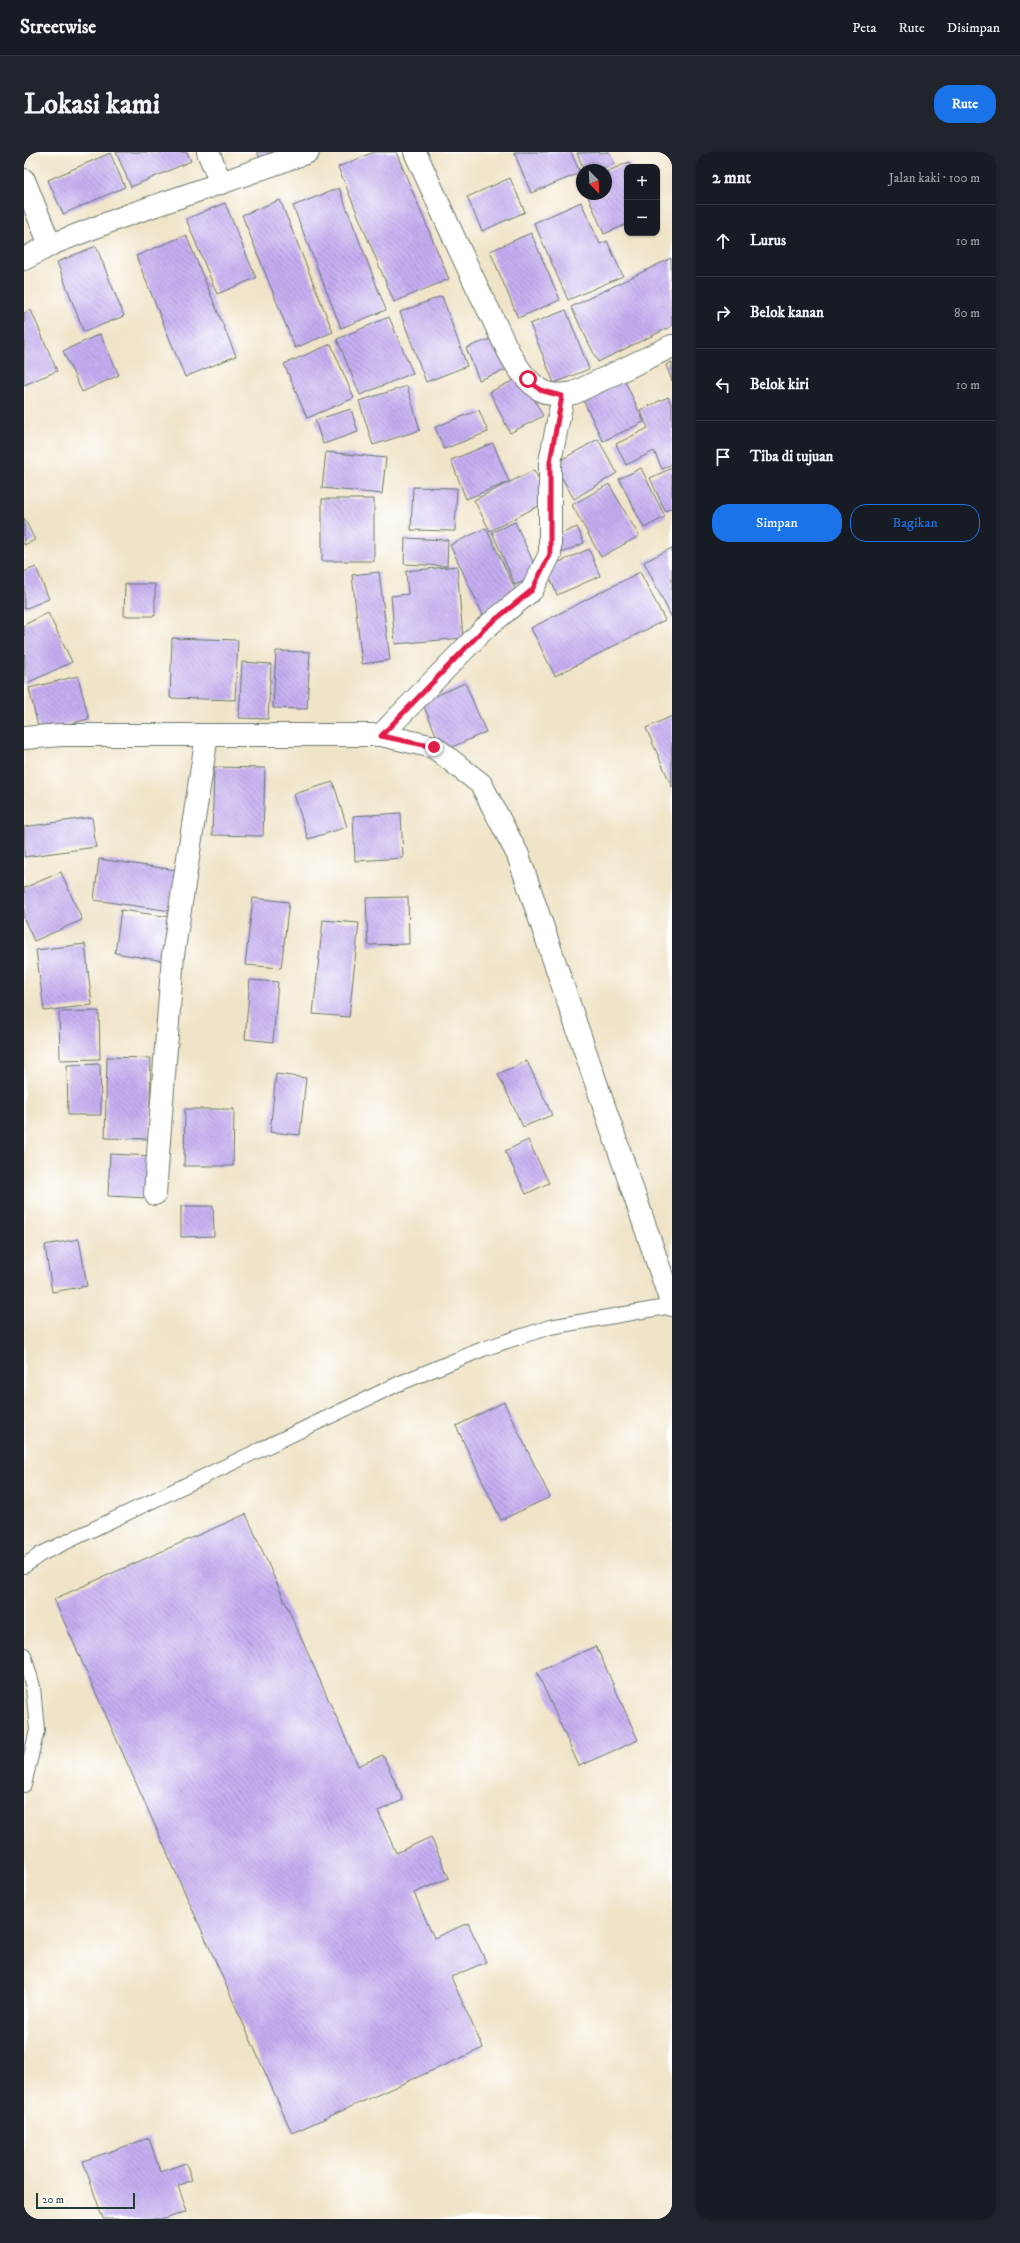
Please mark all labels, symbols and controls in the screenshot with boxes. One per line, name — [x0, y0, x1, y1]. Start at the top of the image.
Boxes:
text: Streetwise — [20, 16, 96, 39]
text: Peta — [852, 19, 877, 37]
text: Rute — [899, 19, 925, 37]
text: Disimpan — [947, 19, 1000, 37]
button: Rute — [934, 85, 996, 123]
text: Lokasi kami — [24, 87, 160, 122]
north arrow — [576, 164, 612, 200]
map controls — [624, 164, 660, 236]
button: + — [624, 164, 660, 200]
text: 2 mnt — [712, 167, 751, 189]
text: Jalan kaki · 100 m — [889, 170, 980, 186]
button: − — [624, 200, 660, 236]
icon: ahead — [712, 230, 734, 252]
text: Lurus — [750, 231, 786, 250]
text: 10 m — [956, 233, 980, 249]
icon: right — [712, 302, 734, 324]
text: Belok kanan — [750, 303, 824, 322]
text: 80 m — [954, 305, 980, 321]
route start — [519, 370, 537, 388]
icon: left — [712, 374, 734, 396]
text: Belok kiri — [750, 375, 809, 394]
text: 10 m — [956, 377, 980, 393]
icon: arrive — [712, 446, 734, 468]
text: Tiba di tujuan — [750, 447, 833, 466]
button: Simpan — [712, 504, 842, 542]
button: Bagikan — [850, 504, 980, 542]
route end — [425, 738, 443, 756]
scale bar — [36, 2191, 135, 2210]
text: 20 m — [42, 2193, 64, 2207]

